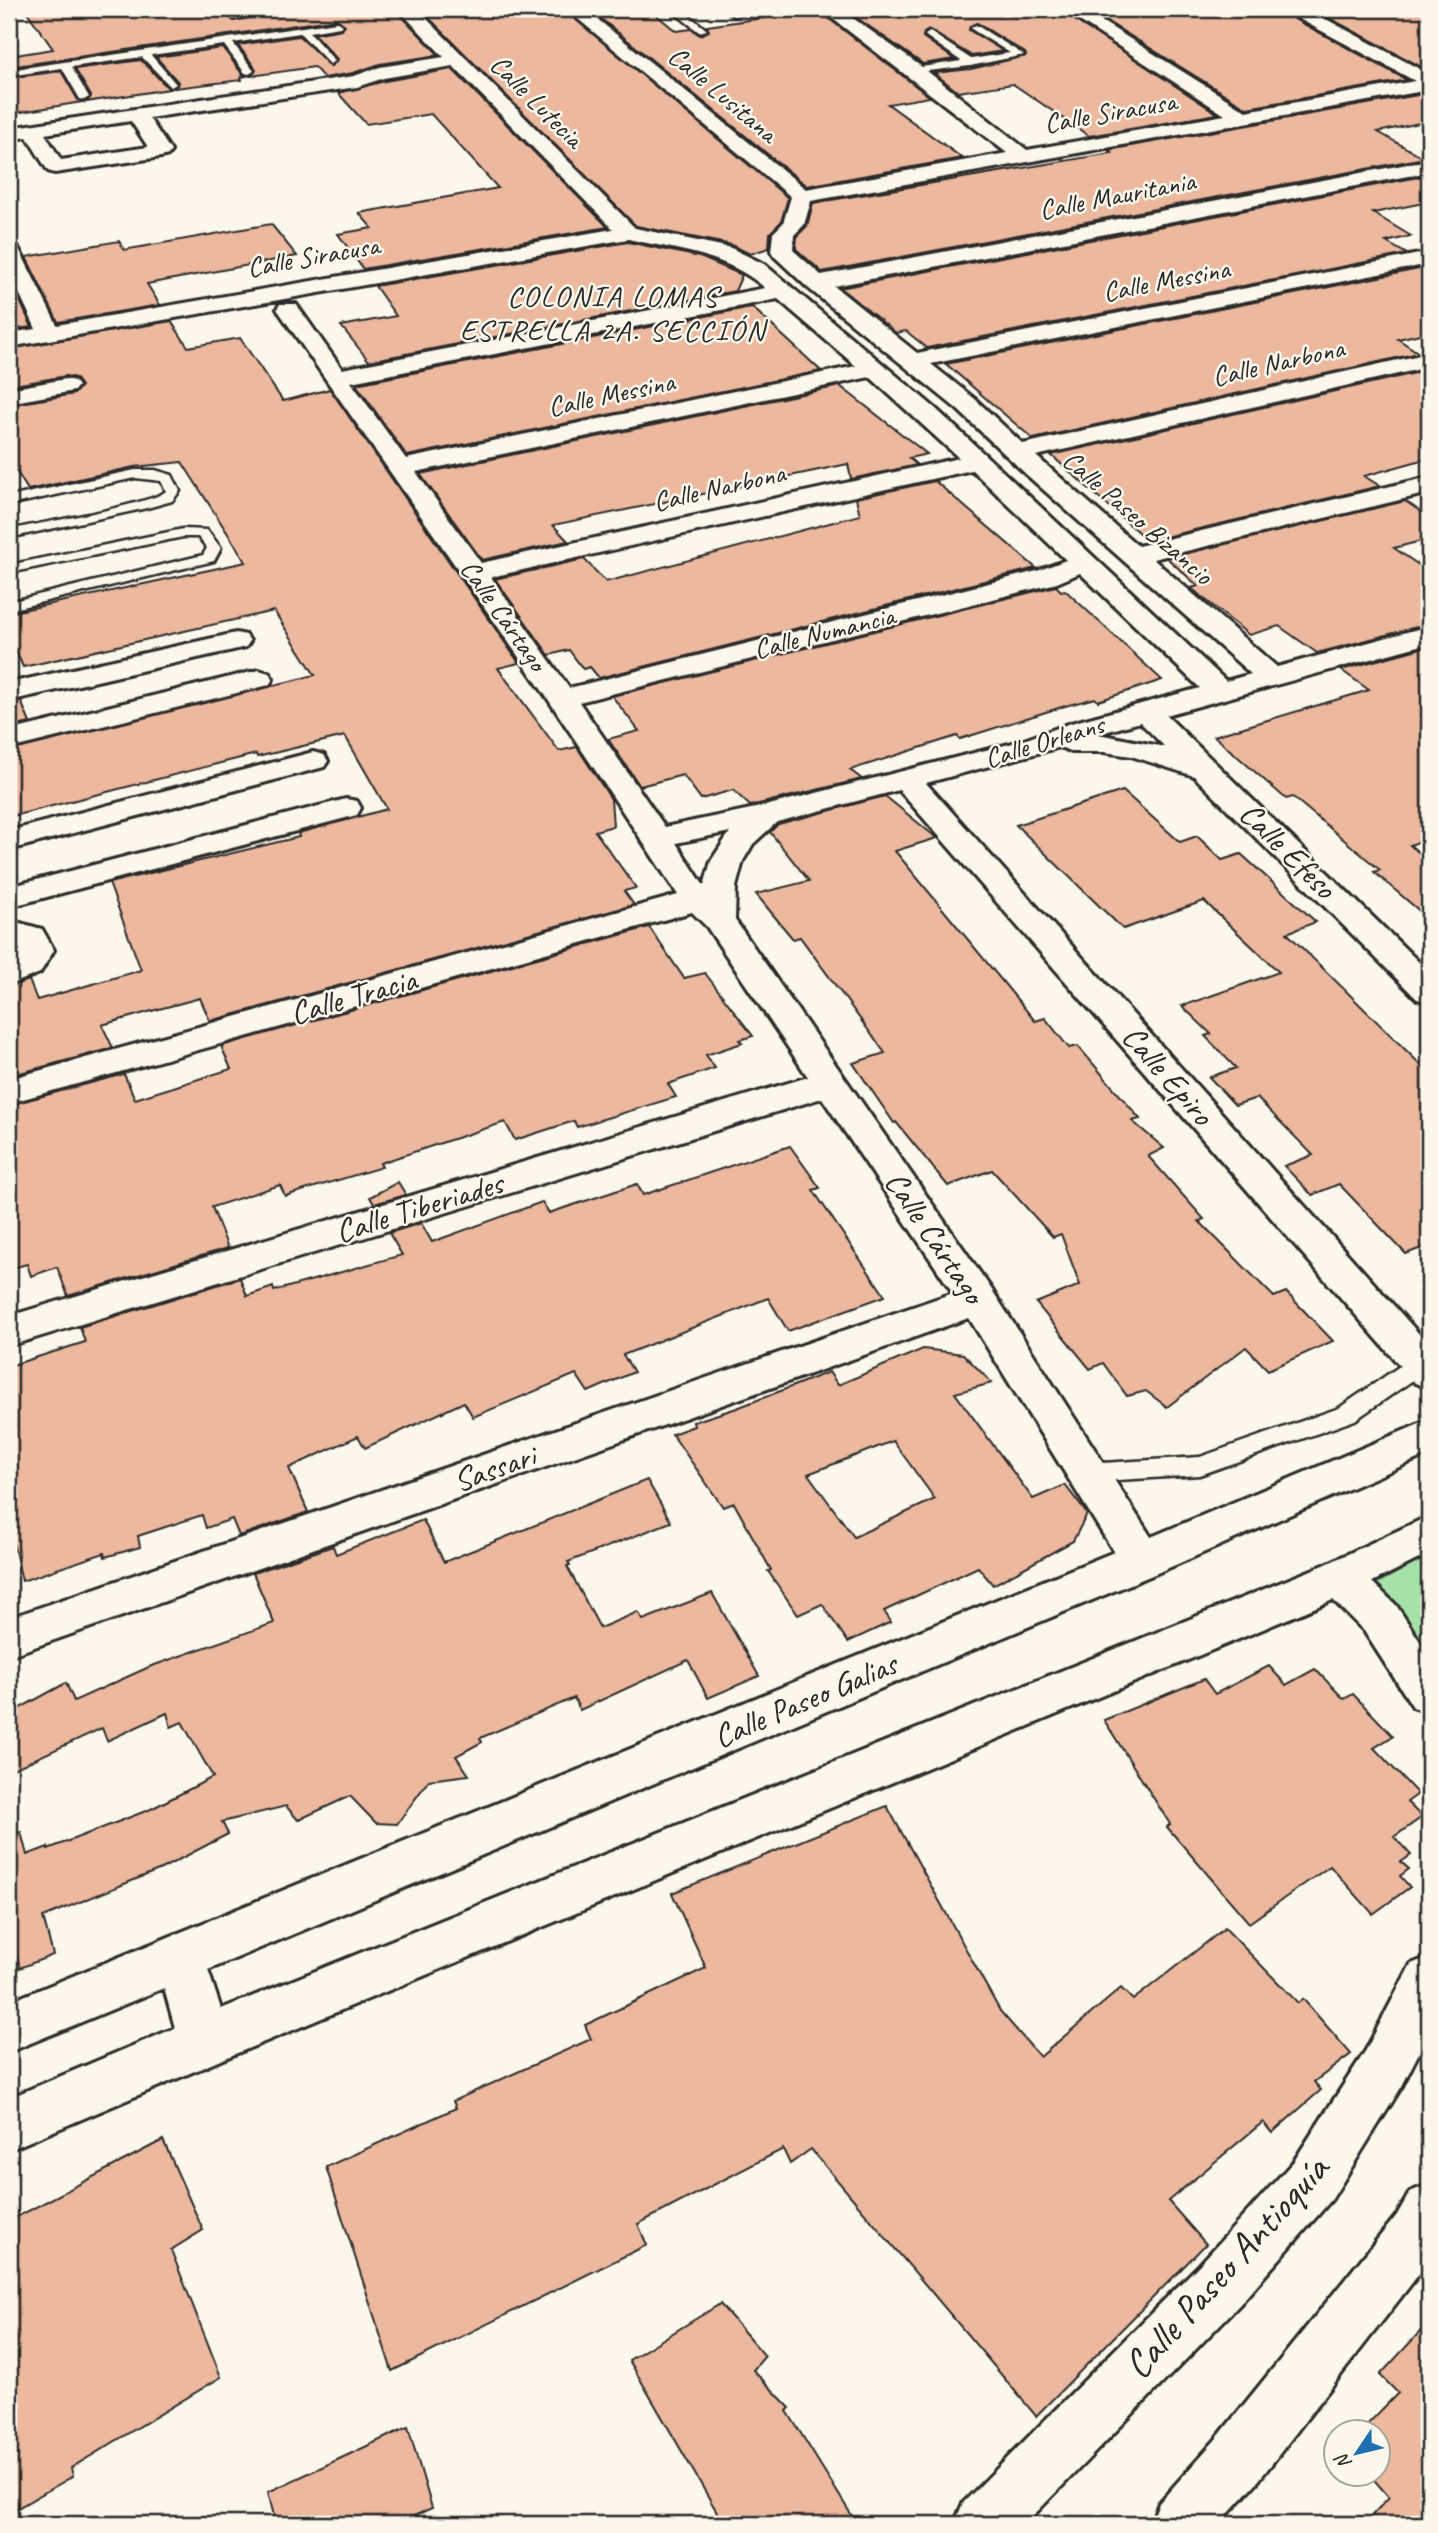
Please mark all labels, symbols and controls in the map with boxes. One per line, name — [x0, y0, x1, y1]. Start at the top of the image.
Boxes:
street label: Calle Lusitana — [661, 38, 787, 152]
street label: Calle Lutecia — [483, 47, 593, 157]
street label: Calle Siracusa — [1041, 83, 1181, 141]
street label: Calle Mauritania — [1036, 162, 1200, 227]
street label: Calle Siracusa — [244, 227, 384, 285]
street label: Calle Messina — [1100, 250, 1234, 309]
district label: COLONIA LOMAS ESTRELLA 2A. SECCIÓN — [460, 277, 769, 349]
street label: Calle Narbona — [1209, 329, 1349, 394]
street label: Calle Messina — [545, 363, 679, 424]
street label: Calle Paseo Bizancio — [1055, 442, 1222, 593]
street label: Calle Narbona — [650, 454, 790, 519]
street label: Calle Cártago — [453, 553, 557, 680]
street label: Calle Numancia — [750, 597, 901, 666]
street label: Calle Orleans — [980, 706, 1110, 776]
street label: Calle Efeso — [1231, 793, 1347, 909]
street label: Calle Tracia — [285, 958, 423, 1034]
street label: Calle Epiro — [1113, 1016, 1225, 1136]
street label: Calle Tiberiades — [330, 1161, 510, 1252]
street label: Calle Cártago — [875, 1163, 996, 1314]
street label: Sassari — [447, 1433, 544, 1502]
street label: Calle Paseo Galias — [707, 1641, 906, 1757]
street label: Calle Paseo Antioquía — [1113, 2143, 1341, 2389]
north arrow — [1322, 2418, 1392, 2488]
text: N — [1329, 2448, 1357, 2474]

